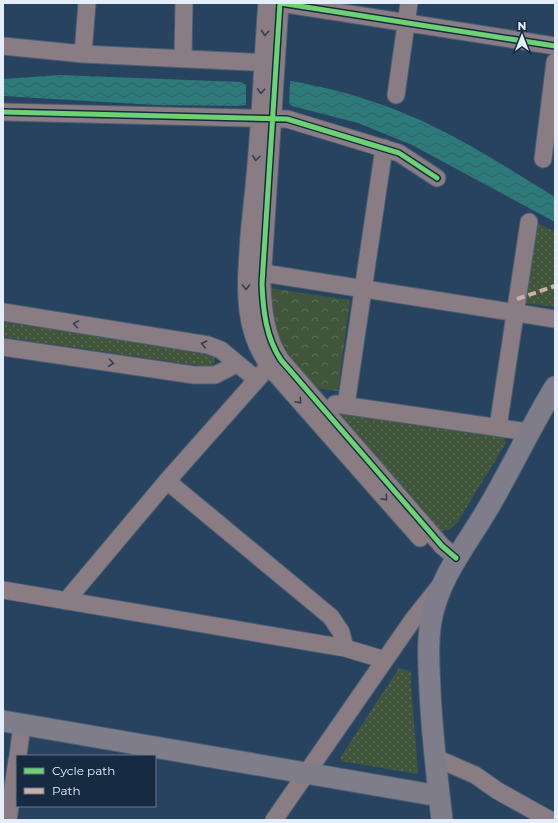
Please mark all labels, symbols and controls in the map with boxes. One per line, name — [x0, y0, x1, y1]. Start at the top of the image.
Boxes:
north arrow — [502, 16, 542, 56]
text: N — [518, 19, 526, 33]
one-way arrow — [260, 30, 269, 36]
one-way arrow — [256, 88, 265, 94]
one-way arrow — [252, 154, 261, 161]
one-way arrow — [242, 284, 250, 290]
one-way arrow — [73, 320, 79, 329]
one-way arrow — [201, 341, 207, 349]
one-way arrow — [108, 358, 114, 367]
one-way arrow — [295, 396, 302, 404]
one-way arrow — [381, 494, 388, 501]
legend — [16, 755, 156, 807]
text: Cycle path — [52, 763, 115, 778]
text: Path — [52, 783, 81, 798]

